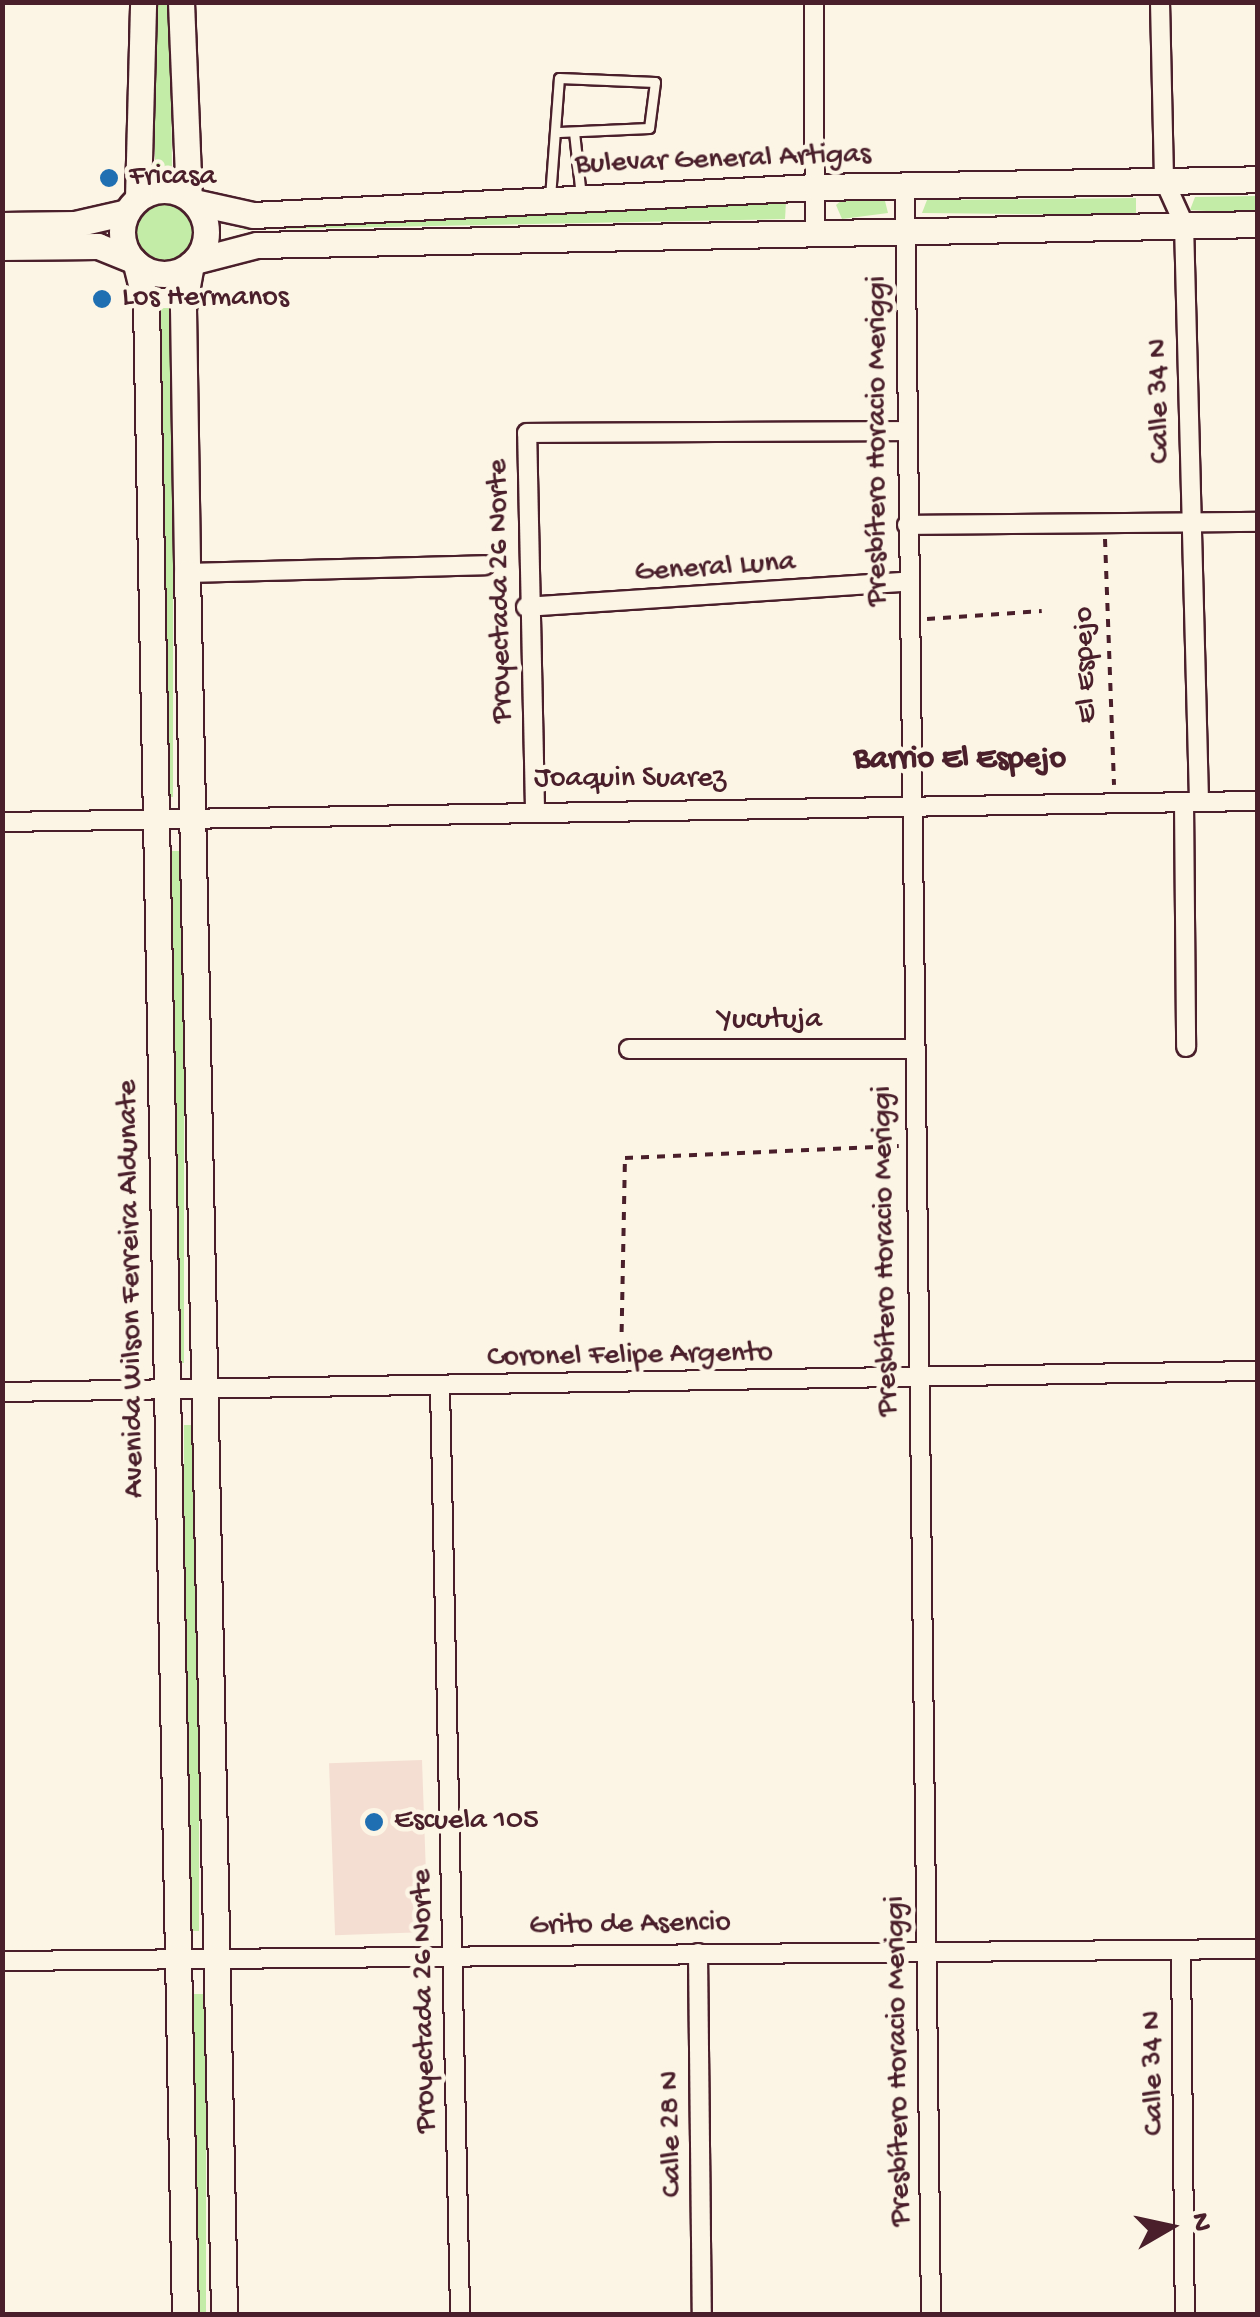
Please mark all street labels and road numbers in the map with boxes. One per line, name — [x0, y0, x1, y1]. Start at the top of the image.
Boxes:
street label: Bulevar General Artigas — [574, 138, 872, 184]
street label: Presbítero Horacio Meriggi — [861, 276, 897, 606]
street label: Calle 34 N — [1142, 338, 1180, 464]
street label: Proyectada 26 Norte — [482, 459, 522, 723]
street label: General Luna — [633, 545, 797, 593]
street label: El Espejo — [1067, 606, 1107, 724]
street label: Joaquin Suarez — [534, 762, 726, 798]
street label: Yucutuja — [718, 1003, 822, 1039]
street label: Avenida Wilson Ferreira Aldunate — [111, 1080, 155, 1498]
street label: Presbítero Horacio Meriggi — [866, 1085, 908, 1417]
street label: Coronel Felipe Argento — [487, 1337, 773, 1377]
street label: Proyectada 26 Norte — [406, 1869, 446, 2133]
street label: Presbítero Horacio Meriggi — [879, 1895, 921, 2227]
street label: Grito de Asencio — [529, 1906, 731, 1946]
street label: Calle 34 N — [1136, 2010, 1174, 2136]
street label: Calle 28 N — [654, 2070, 692, 2198]

